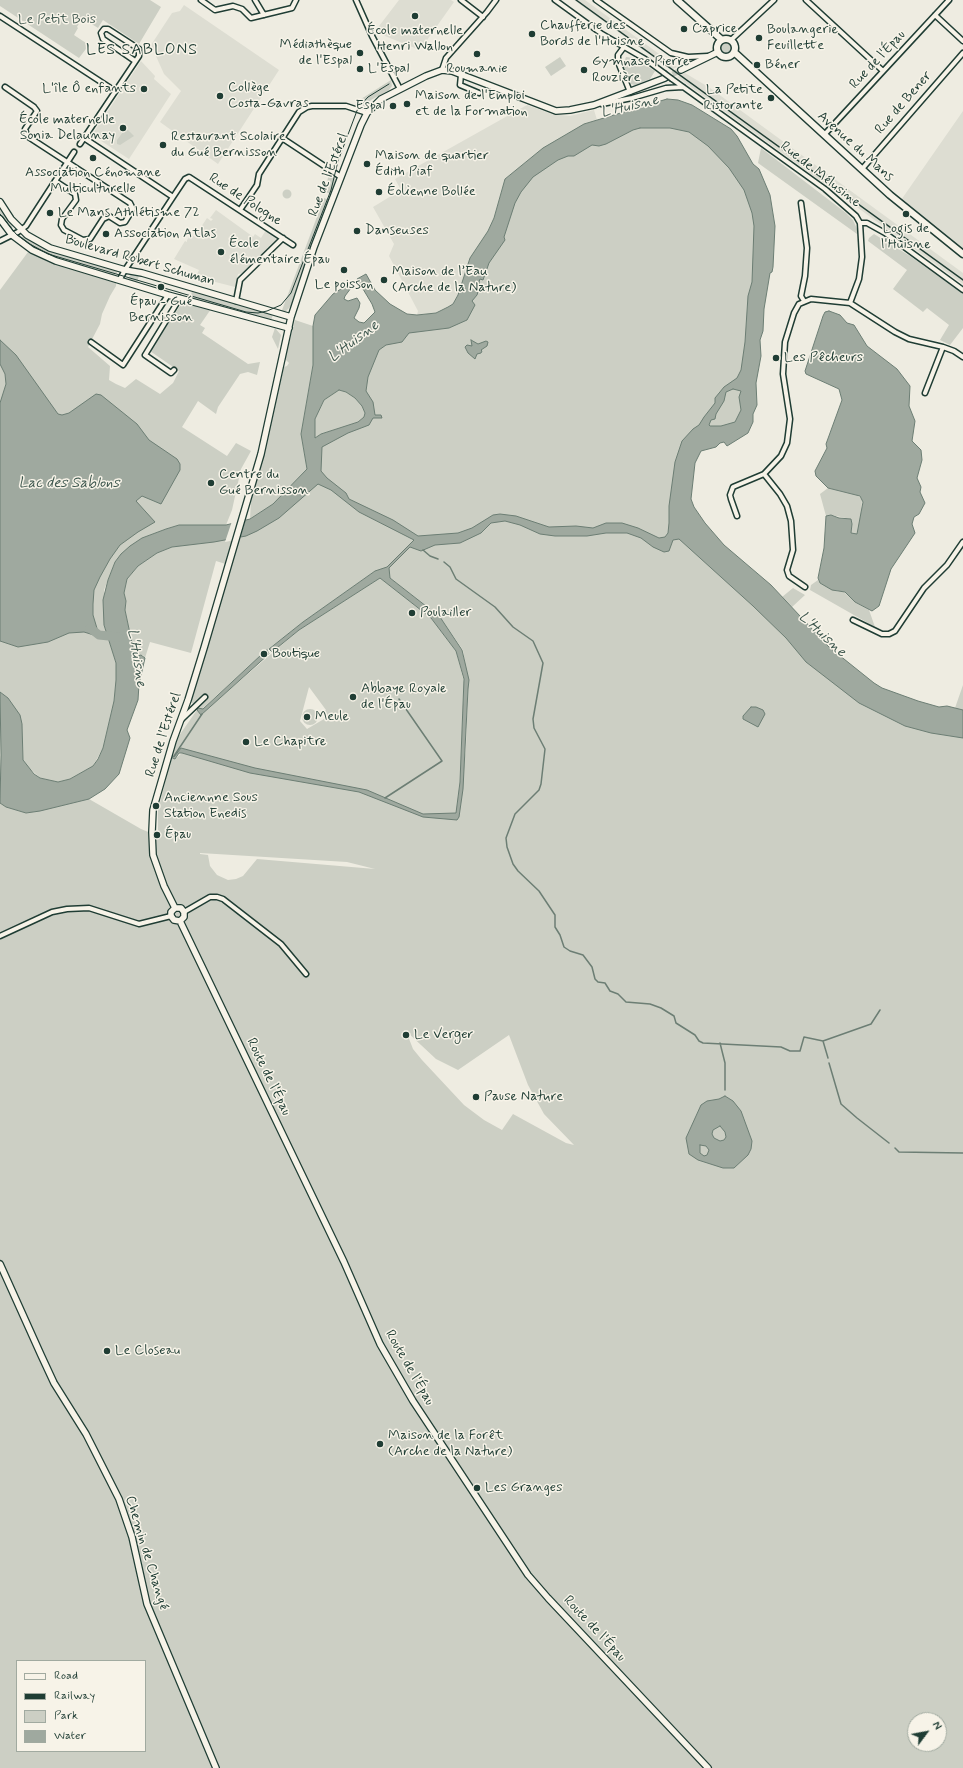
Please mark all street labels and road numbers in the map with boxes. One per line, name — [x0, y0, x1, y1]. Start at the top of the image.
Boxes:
street label: Rue de l'Épau — [846, 27, 910, 93]
street label: Rue de Bener — [872, 68, 936, 138]
street label: Avenue du Mans — [813, 108, 897, 186]
street label: Rue de l'Estérel — [305, 131, 353, 219]
street label: Rue de Mélusine — [776, 138, 864, 212]
street label: Rue de Pologne — [205, 170, 285, 230]
street label: Boulevard Robert Schuman — [63, 231, 217, 291]
street label: Rue de l'Estérel — [142, 691, 186, 779]
street label: Route de l'Épau — [242, 1036, 294, 1118]
street label: Route de l'Épau — [381, 1327, 437, 1409]
street label: Chemin de Changé — [121, 1494, 171, 1612]
street label: Route de l'Épau — [559, 1593, 629, 1665]

